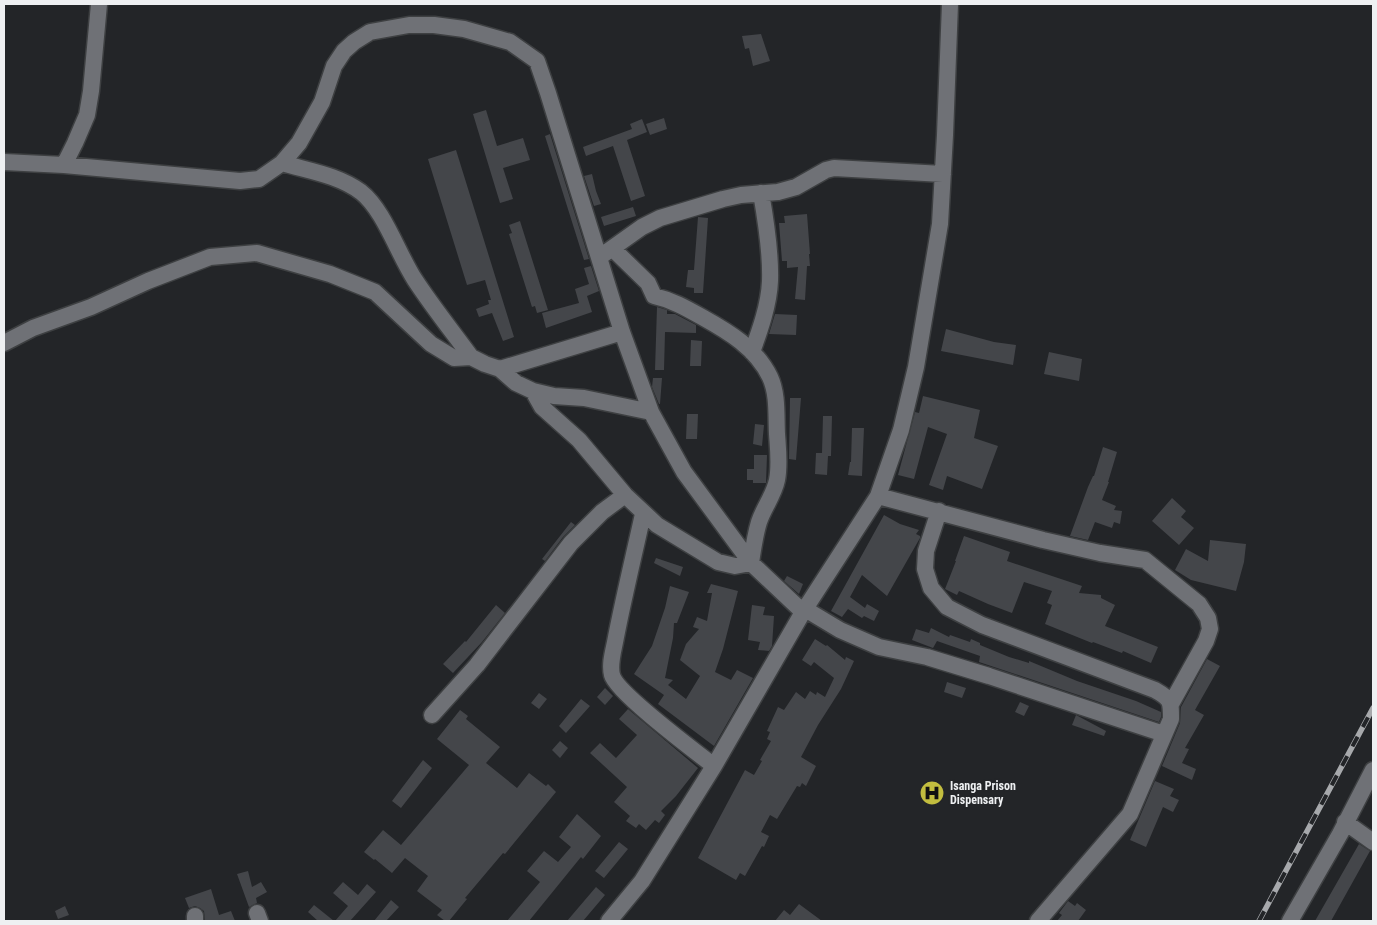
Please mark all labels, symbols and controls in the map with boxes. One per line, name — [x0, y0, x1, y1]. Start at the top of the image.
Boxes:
place label: Isanga Prison Dispensary — [950, 779, 1016, 807]
hospital icon: Isanga Prison Dispensary — [919, 780, 945, 806]

